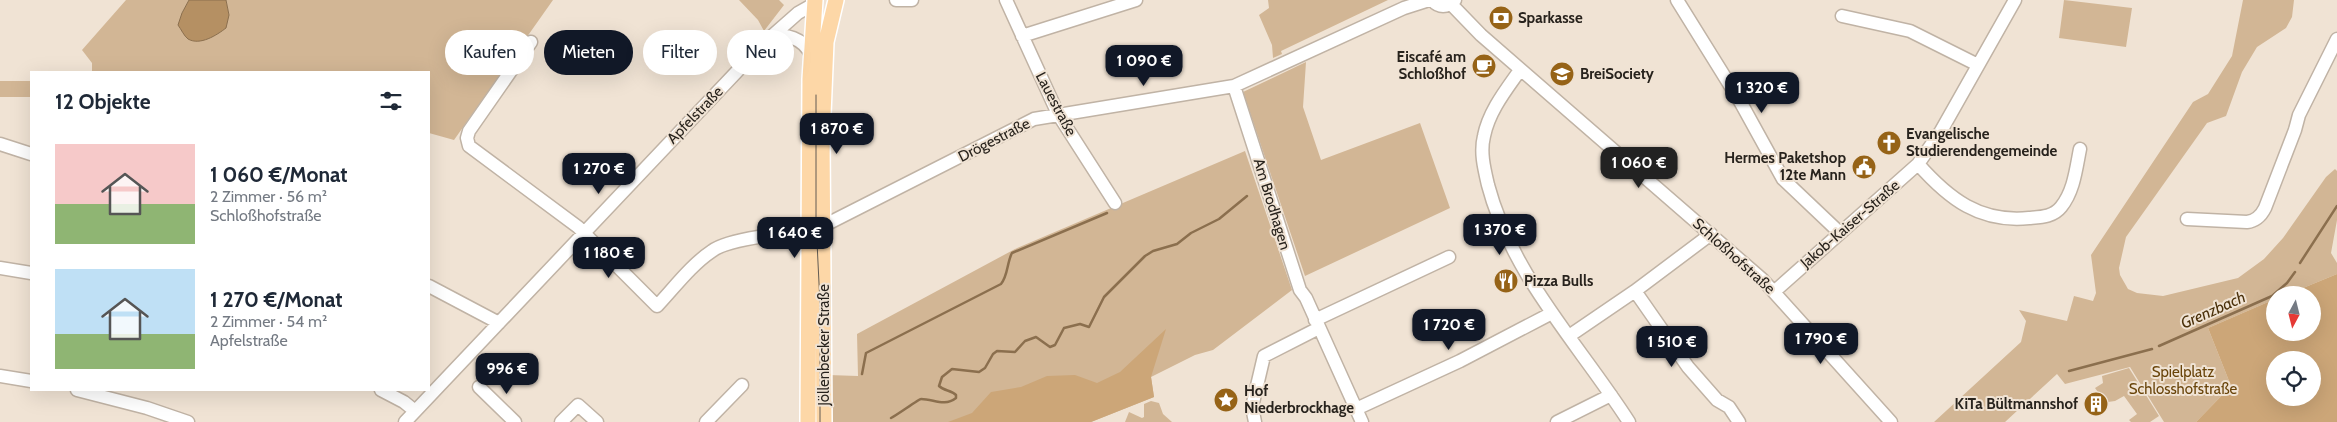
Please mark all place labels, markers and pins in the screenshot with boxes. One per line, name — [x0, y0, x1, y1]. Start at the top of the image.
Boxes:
bank icon: Sparkasse — [1488, 5, 1514, 31]
place label: Sparkasse — [1518, 9, 1583, 27]
pin: 1 090 € — [1098, 44, 1190, 87]
place label: Eiscafé am Schloßhof — [1397, 48, 1466, 83]
cafe icon: Eiscafé am Schloßhof — [1471, 53, 1497, 79]
school or university icon: BreiSociety — [1549, 61, 1575, 87]
place label: BreiSociety — [1580, 65, 1655, 83]
pin: 1 320 € — [1716, 72, 1808, 114]
pin: 1 870 € — [791, 112, 883, 155]
place label: Evangelische Studierendengemeinde — [1906, 125, 2058, 160]
church icon: Evangelische Studierendengemeinde — [1876, 130, 1902, 156]
pin: 1 060 € — [1593, 146, 1685, 189]
place label: Hermes Paketshop 12te Mann — [1724, 149, 1846, 184]
pin: 1 270 € — [553, 152, 645, 195]
public building icon: Hermes Paketshop 12te Mann — [1851, 154, 1877, 180]
pin: 1 370 € — [1454, 214, 1546, 256]
pin: 1 640 € — [749, 216, 841, 259]
pin: 1 180 € — [563, 236, 655, 279]
restaurant icon: Pizza Bulls — [1493, 268, 1519, 294]
place label: Pizza Bulls — [1524, 272, 1593, 290]
pin: 1 720 € — [1403, 308, 1495, 351]
pin: 1 790 € — [1775, 322, 1867, 365]
pin: 1 510 € — [1626, 326, 1718, 368]
pin: 996 € — [472, 352, 542, 395]
place label: Hof Niederbrockhage — [1244, 382, 1354, 417]
place icon: Hof Niederbrockhage — [1213, 387, 1239, 413]
building icon: KiTa Bültmannshof — [2083, 391, 2109, 417]
place label: KiTa Bültmannshof — [1955, 395, 2078, 413]

